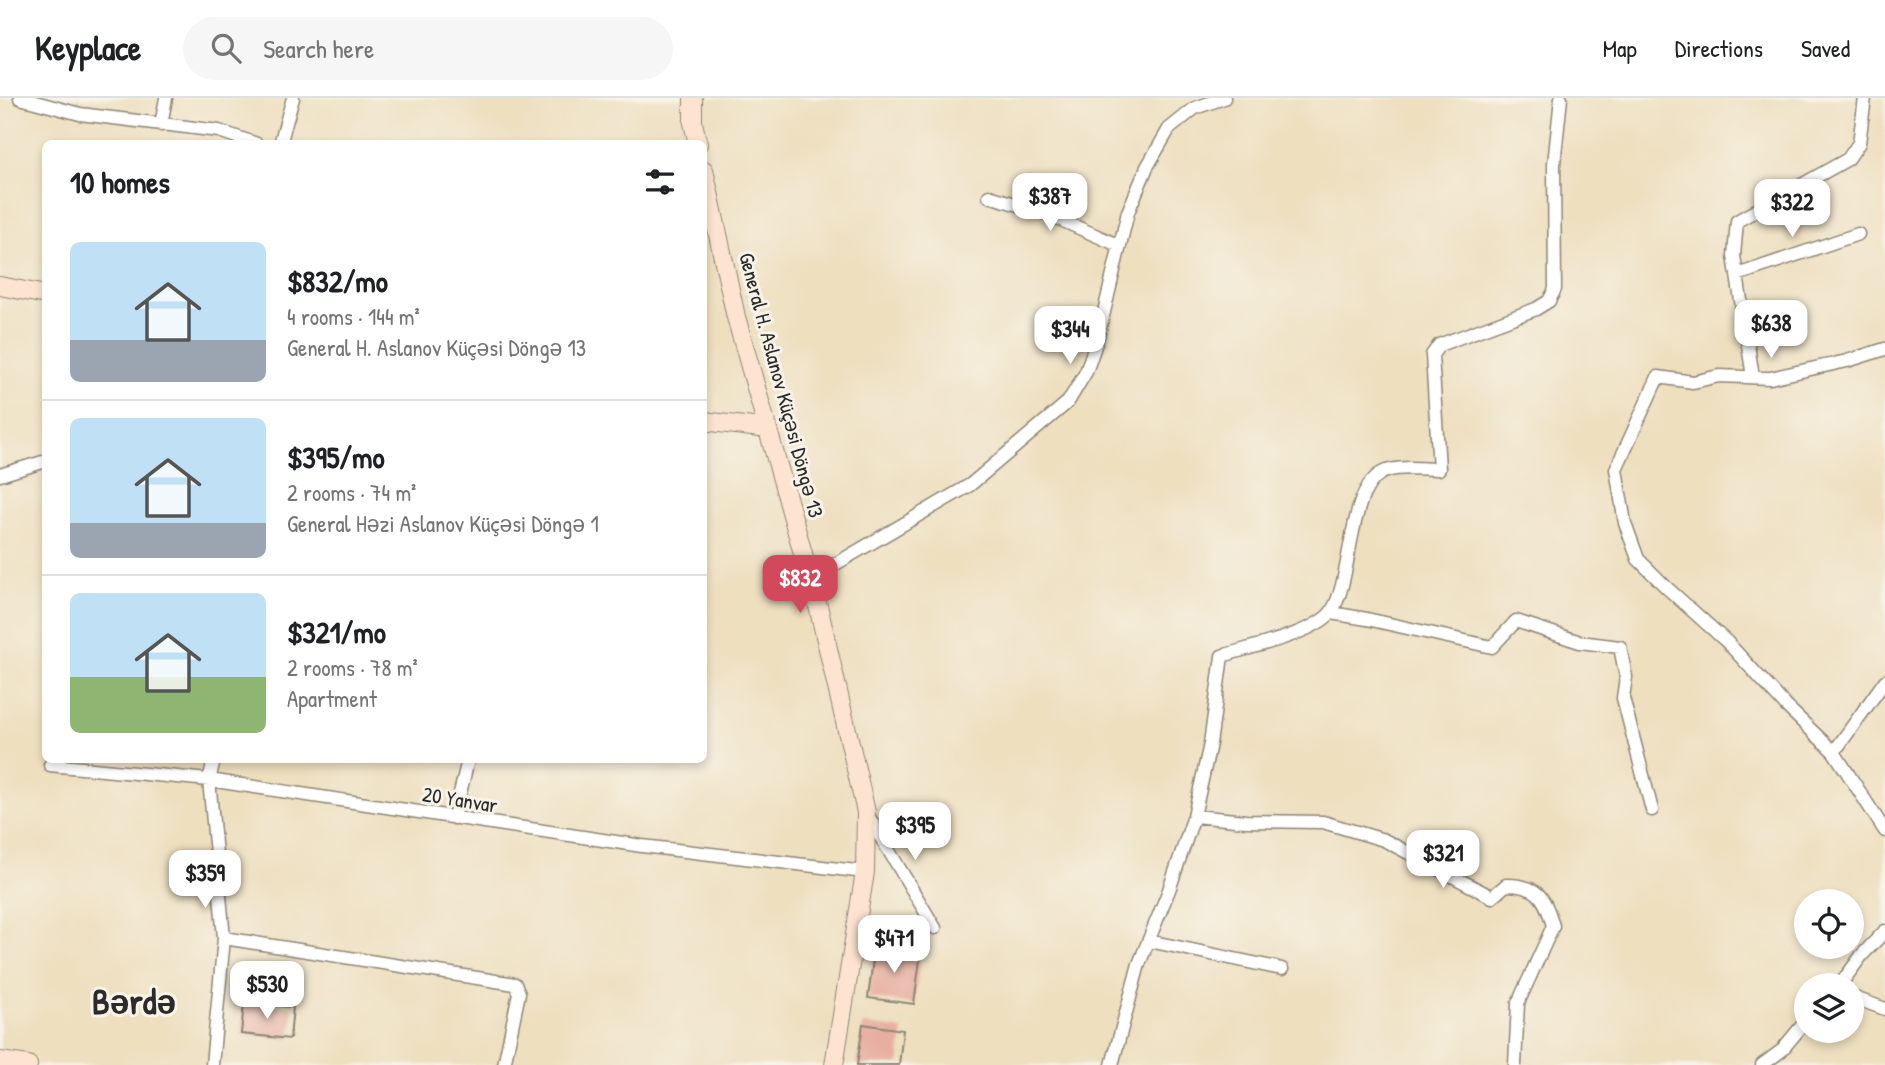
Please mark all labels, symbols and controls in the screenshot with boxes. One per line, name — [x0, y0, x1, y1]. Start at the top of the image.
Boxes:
search box — [183, 17, 673, 80]
text: Keyplace — [35, 26, 141, 70]
icon: search — [207, 29, 245, 67]
text: Search here — [263, 31, 374, 66]
text: Map — [1603, 32, 1637, 64]
text: Directions — [1675, 32, 1763, 64]
text: Saved — [1801, 32, 1850, 64]
text: 10 homes — [70, 162, 170, 202]
icon: filters — [641, 163, 679, 201]
pin: $387 — [1009, 174, 1091, 233]
text: $387 — [1028, 180, 1072, 211]
pin: $322 — [1751, 180, 1833, 239]
text: $322 — [1770, 186, 1814, 217]
street label: General H. Aslanov Küçəsi Döngə 13 — [732, 249, 831, 521]
text: $832/mo — [287, 261, 388, 301]
icon: home — [126, 270, 210, 354]
pin: $638 — [1730, 300, 1812, 360]
text: 4 rooms · 144 m² — [287, 301, 420, 332]
pin: $344 — [1029, 306, 1111, 366]
text: $638 — [1750, 307, 1792, 338]
text: $344 — [1050, 313, 1090, 344]
text: General H. Aslanov Küçəsi Döngə 13 — [287, 332, 586, 363]
text: $395/mo — [287, 437, 385, 477]
icon: home — [126, 446, 210, 530]
text: 2 rooms · 74 m² — [287, 477, 416, 508]
text: General Həzi Aslanov Küçəsi Döngə 1 — [287, 508, 599, 539]
pin: $832 — [759, 556, 841, 615]
text: $832 — [779, 562, 821, 593]
text: $321/mo — [287, 612, 386, 652]
icon: home — [126, 621, 210, 705]
text: 2 rooms · 78 m² — [287, 652, 418, 683]
text: Apartment — [287, 683, 377, 714]
street label: 20 Yanvar — [420, 779, 500, 820]
pin: $395 — [874, 802, 956, 862]
text: $395 — [895, 809, 935, 840]
pin: $321 — [1402, 830, 1484, 890]
text: $321 — [1422, 837, 1464, 868]
pin: $359 — [164, 850, 246, 910]
text: $359 — [185, 857, 225, 888]
map controls — [1794, 889, 1864, 1043]
button: locate — [1794, 889, 1864, 959]
pin: $471 — [853, 916, 935, 975]
text: $471 — [874, 922, 914, 953]
pin: $530 — [226, 962, 308, 1021]
text: $530 — [246, 968, 288, 999]
button: layers — [1794, 973, 1864, 1043]
district label: Bərdə — [92, 978, 176, 1025]

